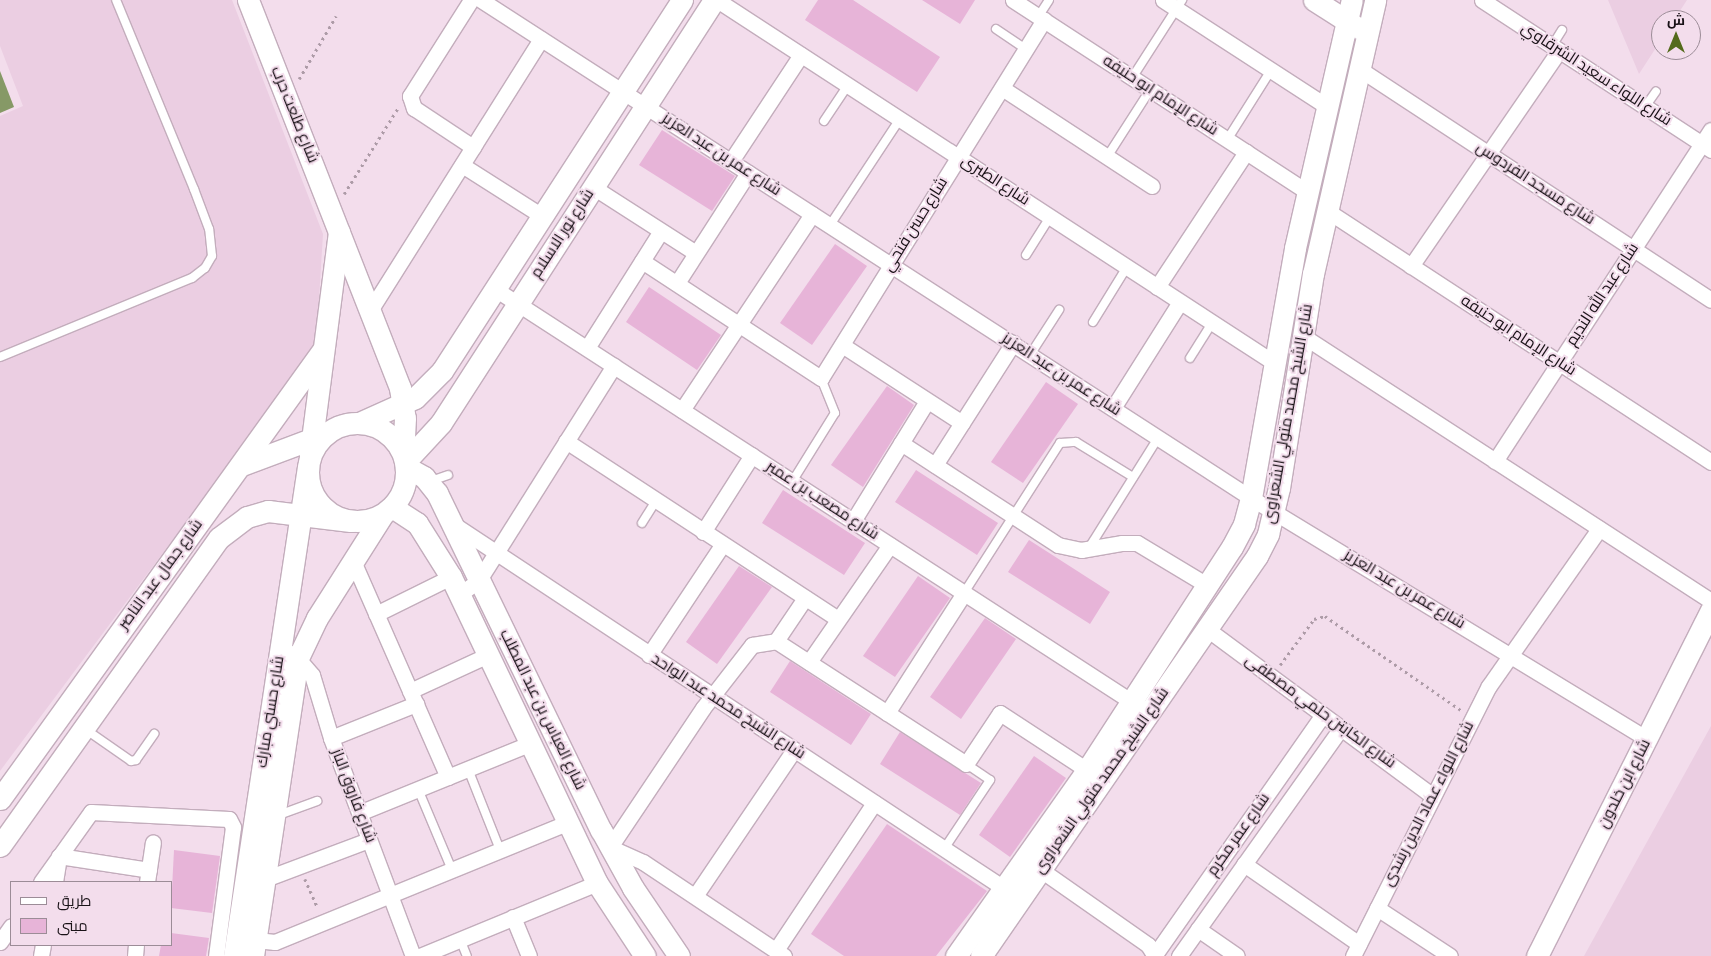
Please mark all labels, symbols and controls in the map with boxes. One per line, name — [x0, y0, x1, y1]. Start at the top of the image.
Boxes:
north arrow — [1651, 10, 1701, 60]
street label: شارع اللواء سعيد الشرقاوي — [1517, 19, 1675, 131]
street label: شارع الإمام ابو حنيفه — [1099, 52, 1221, 140]
street label: شارع طلعت حرب — [266, 64, 322, 166]
street label: شارع عمر بن عبد العزيز — [658, 109, 784, 201]
street label: شارع مسجد الفردوس — [1472, 138, 1598, 230]
street label: شارع الطبرى — [957, 152, 1033, 210]
street label: شارع حسن فتحي — [879, 174, 953, 276]
street label: شارع نور الاسلام — [527, 186, 599, 282]
street label: شارع عبد الله النديم — [1562, 240, 1644, 350]
street label: شارع الإمام ابو حنيفه — [1457, 292, 1579, 380]
street label: شارع الشيخ محمد متولي الشعراوى — [1260, 303, 1318, 525]
street label: شارع عمر بن عبد العزيز — [998, 329, 1124, 421]
street label: شارع مصعب بن عمير — [762, 457, 882, 545]
street label: شارع جمال عبد الناصر — [114, 516, 208, 634]
street label: شارع عمر بن عبد العزيز — [1340, 546, 1468, 634]
street label: شارع العباس بن عبد المطلب — [495, 626, 589, 794]
street label: شارع الشيخ محمد عبد الواحد — [647, 650, 809, 764]
street label: شارع الكابتن حلمي مصطفى — [1241, 651, 1399, 773]
street label: شارع حسني مبارك — [253, 655, 289, 769]
street label: شارع الشيخ محمد متولي الشعراوى — [1030, 684, 1174, 878]
street label: شارع اللواء عماد الدين رشدى — [1379, 718, 1479, 890]
street label: شارع ابن خلدون — [1594, 736, 1656, 832]
street label: شارع فاروق الباز — [326, 746, 380, 846]
street label: شارع عمر مكرم — [1203, 790, 1275, 880]
legend — [10, 881, 172, 946]
text: طريق — [57, 892, 91, 911]
text: مبنى — [57, 917, 88, 936]

